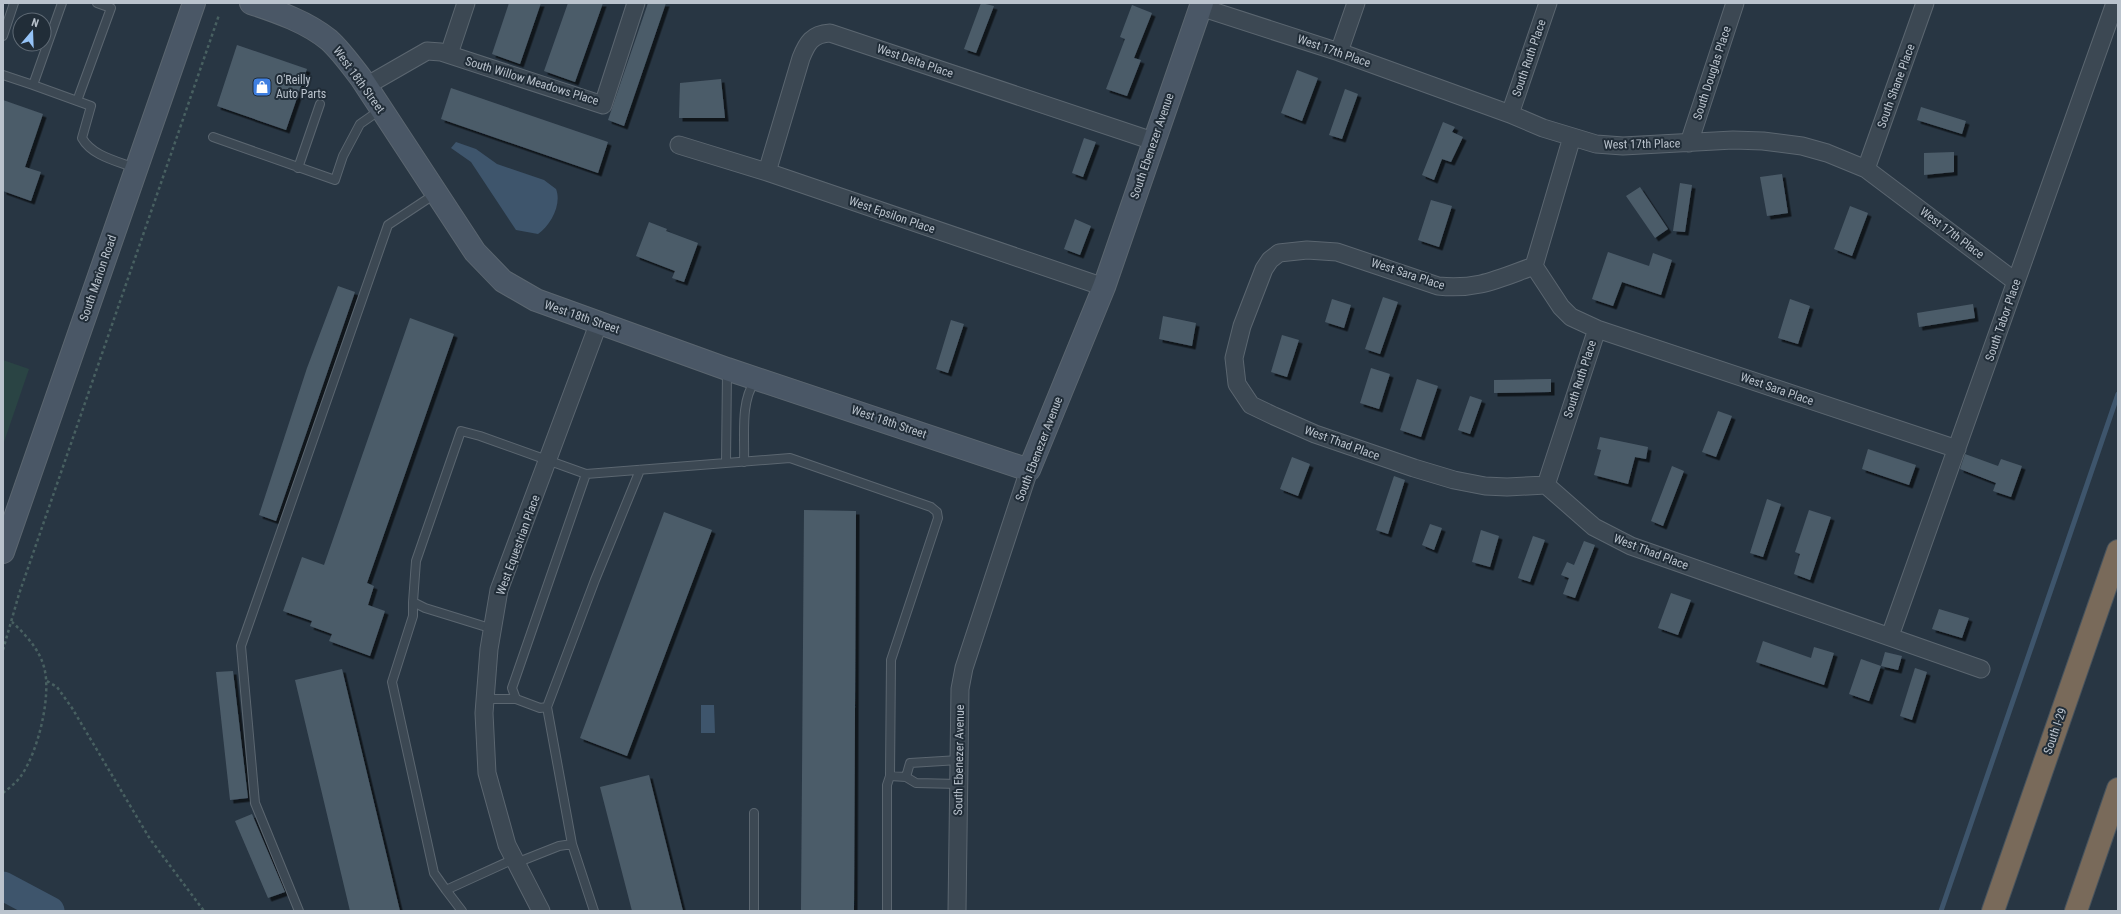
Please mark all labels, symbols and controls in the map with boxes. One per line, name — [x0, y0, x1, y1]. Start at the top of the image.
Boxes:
north arrow — [12, 12, 52, 52]
text: N — [30, 16, 41, 30]
street label: South Ruth Place — [1509, 17, 1549, 98]
street label: South Douglas Place — [1690, 24, 1734, 122]
street label: West 17th Place — [1295, 32, 1373, 70]
street label: West Delta Place — [875, 41, 955, 81]
street label: South Shane Place — [1874, 42, 1918, 130]
street label: West 18th Street — [330, 44, 388, 116]
street label: South Willow Meadows Place — [464, 54, 601, 108]
place label: O'Reilly Auto Parts — [276, 73, 326, 101]
shop icon: O'Reilly Auto Parts — [251, 76, 273, 98]
street label: South Ebenezer Avenue — [1127, 91, 1177, 201]
street label: West 17th Place — [1604, 136, 1681, 152]
street label: West Epsilon Place — [847, 194, 937, 236]
street label: West 17th Place — [1917, 204, 1987, 262]
street label: South Marion Road — [77, 233, 119, 323]
street label: West Sara Place — [1369, 256, 1447, 293]
street label: South Tabor Place — [1982, 277, 2024, 363]
street label: West 18th Street — [543, 298, 622, 337]
street label: South Ruth Place — [1561, 338, 1599, 420]
street label: West Sara Place — [1739, 370, 1816, 408]
street label: South Ebenezer Avenue — [1013, 394, 1066, 503]
street label: West 18th Street — [850, 403, 929, 442]
street label: West Thad Place — [1303, 423, 1382, 463]
street label: West Equestrian Place — [493, 493, 543, 597]
street label: West Thad Place — [1612, 531, 1691, 573]
street label: South Ebenezer Avenue — [951, 704, 967, 816]
street label: South I-29 — [2041, 706, 2069, 756]

